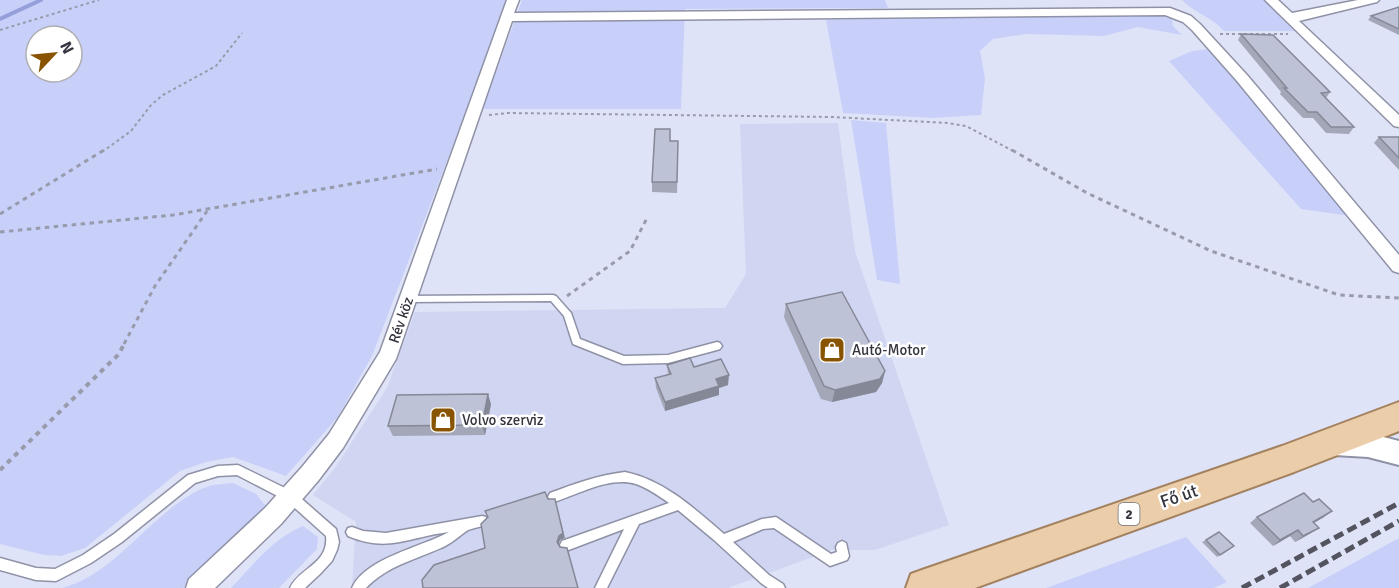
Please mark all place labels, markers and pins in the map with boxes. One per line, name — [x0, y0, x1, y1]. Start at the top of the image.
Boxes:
shop icon: Autó-Motor — [817, 335, 847, 365]
place label: Autó-Motor — [852, 341, 926, 359]
shop icon: Volvo szerviz — [428, 405, 458, 435]
place label: Volvo szerviz — [462, 411, 544, 429]

